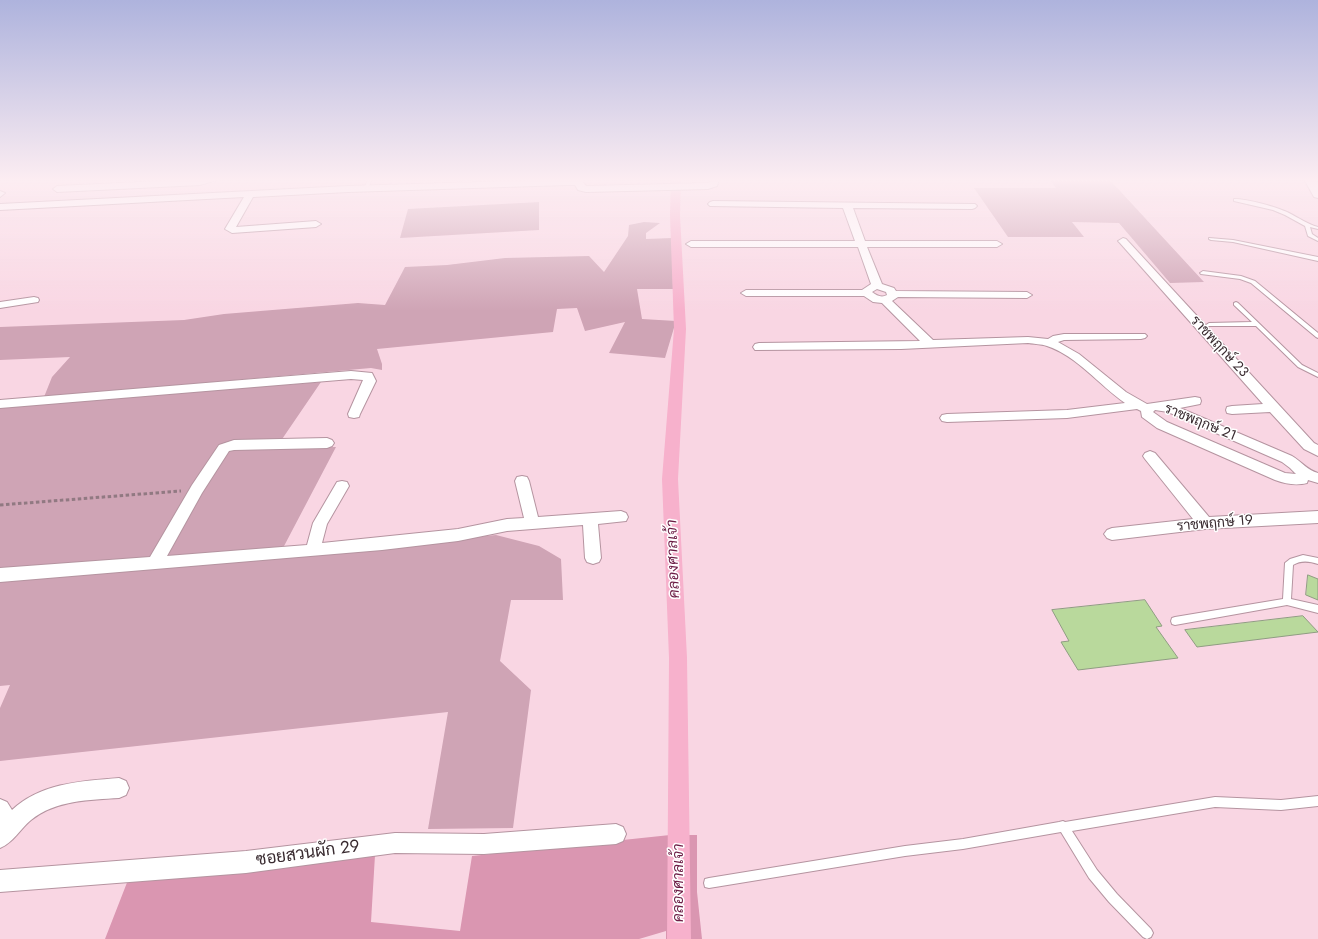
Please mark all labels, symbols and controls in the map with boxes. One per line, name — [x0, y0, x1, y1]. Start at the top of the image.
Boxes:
street label: ราชพฤกษ์ 23 — [1186, 313, 1252, 381]
street label: ราชพฤกษ์ 21 — [1161, 401, 1239, 445]
street label: ราชพฤกษ์ 19 — [1176, 512, 1254, 536]
water label: คลองศาลเจ้า — [664, 519, 684, 599]
street label: ซอยสวนผัก 29 — [255, 837, 361, 871]
water label: คลองศาลเจ้า — [670, 844, 688, 922]

